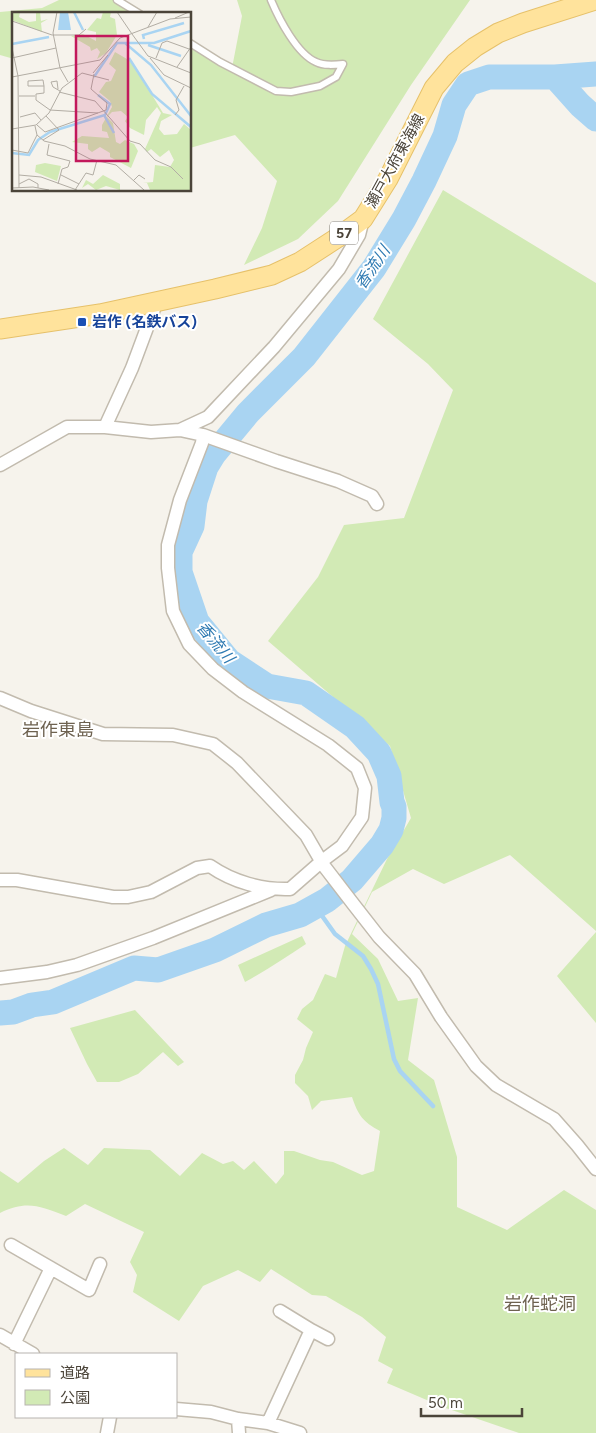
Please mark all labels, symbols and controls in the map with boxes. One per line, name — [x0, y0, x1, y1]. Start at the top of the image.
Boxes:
inset map — [12, 12, 191, 191]
street label: 瀬戸大府東海線 — [362, 111, 428, 211]
road number: 57 — [330, 222, 358, 244]
water label: 香流川 — [351, 240, 395, 292]
place label: 岩作 (名鉄バス) — [92, 313, 197, 331]
marker: 岩作 (名鉄バス) — [76, 316, 88, 328]
water label: 香流川 — [193, 618, 240, 668]
district label: 岩作東島 — [22, 719, 94, 741]
district label: 岩作蛇洞 — [504, 1293, 576, 1315]
legend — [15, 1353, 178, 1418]
text: 道路 — [60, 1364, 90, 1382]
scale bar — [421, 1386, 522, 1418]
text: 公園 — [60, 1389, 90, 1407]
text: 50 m — [428, 1394, 463, 1412]

